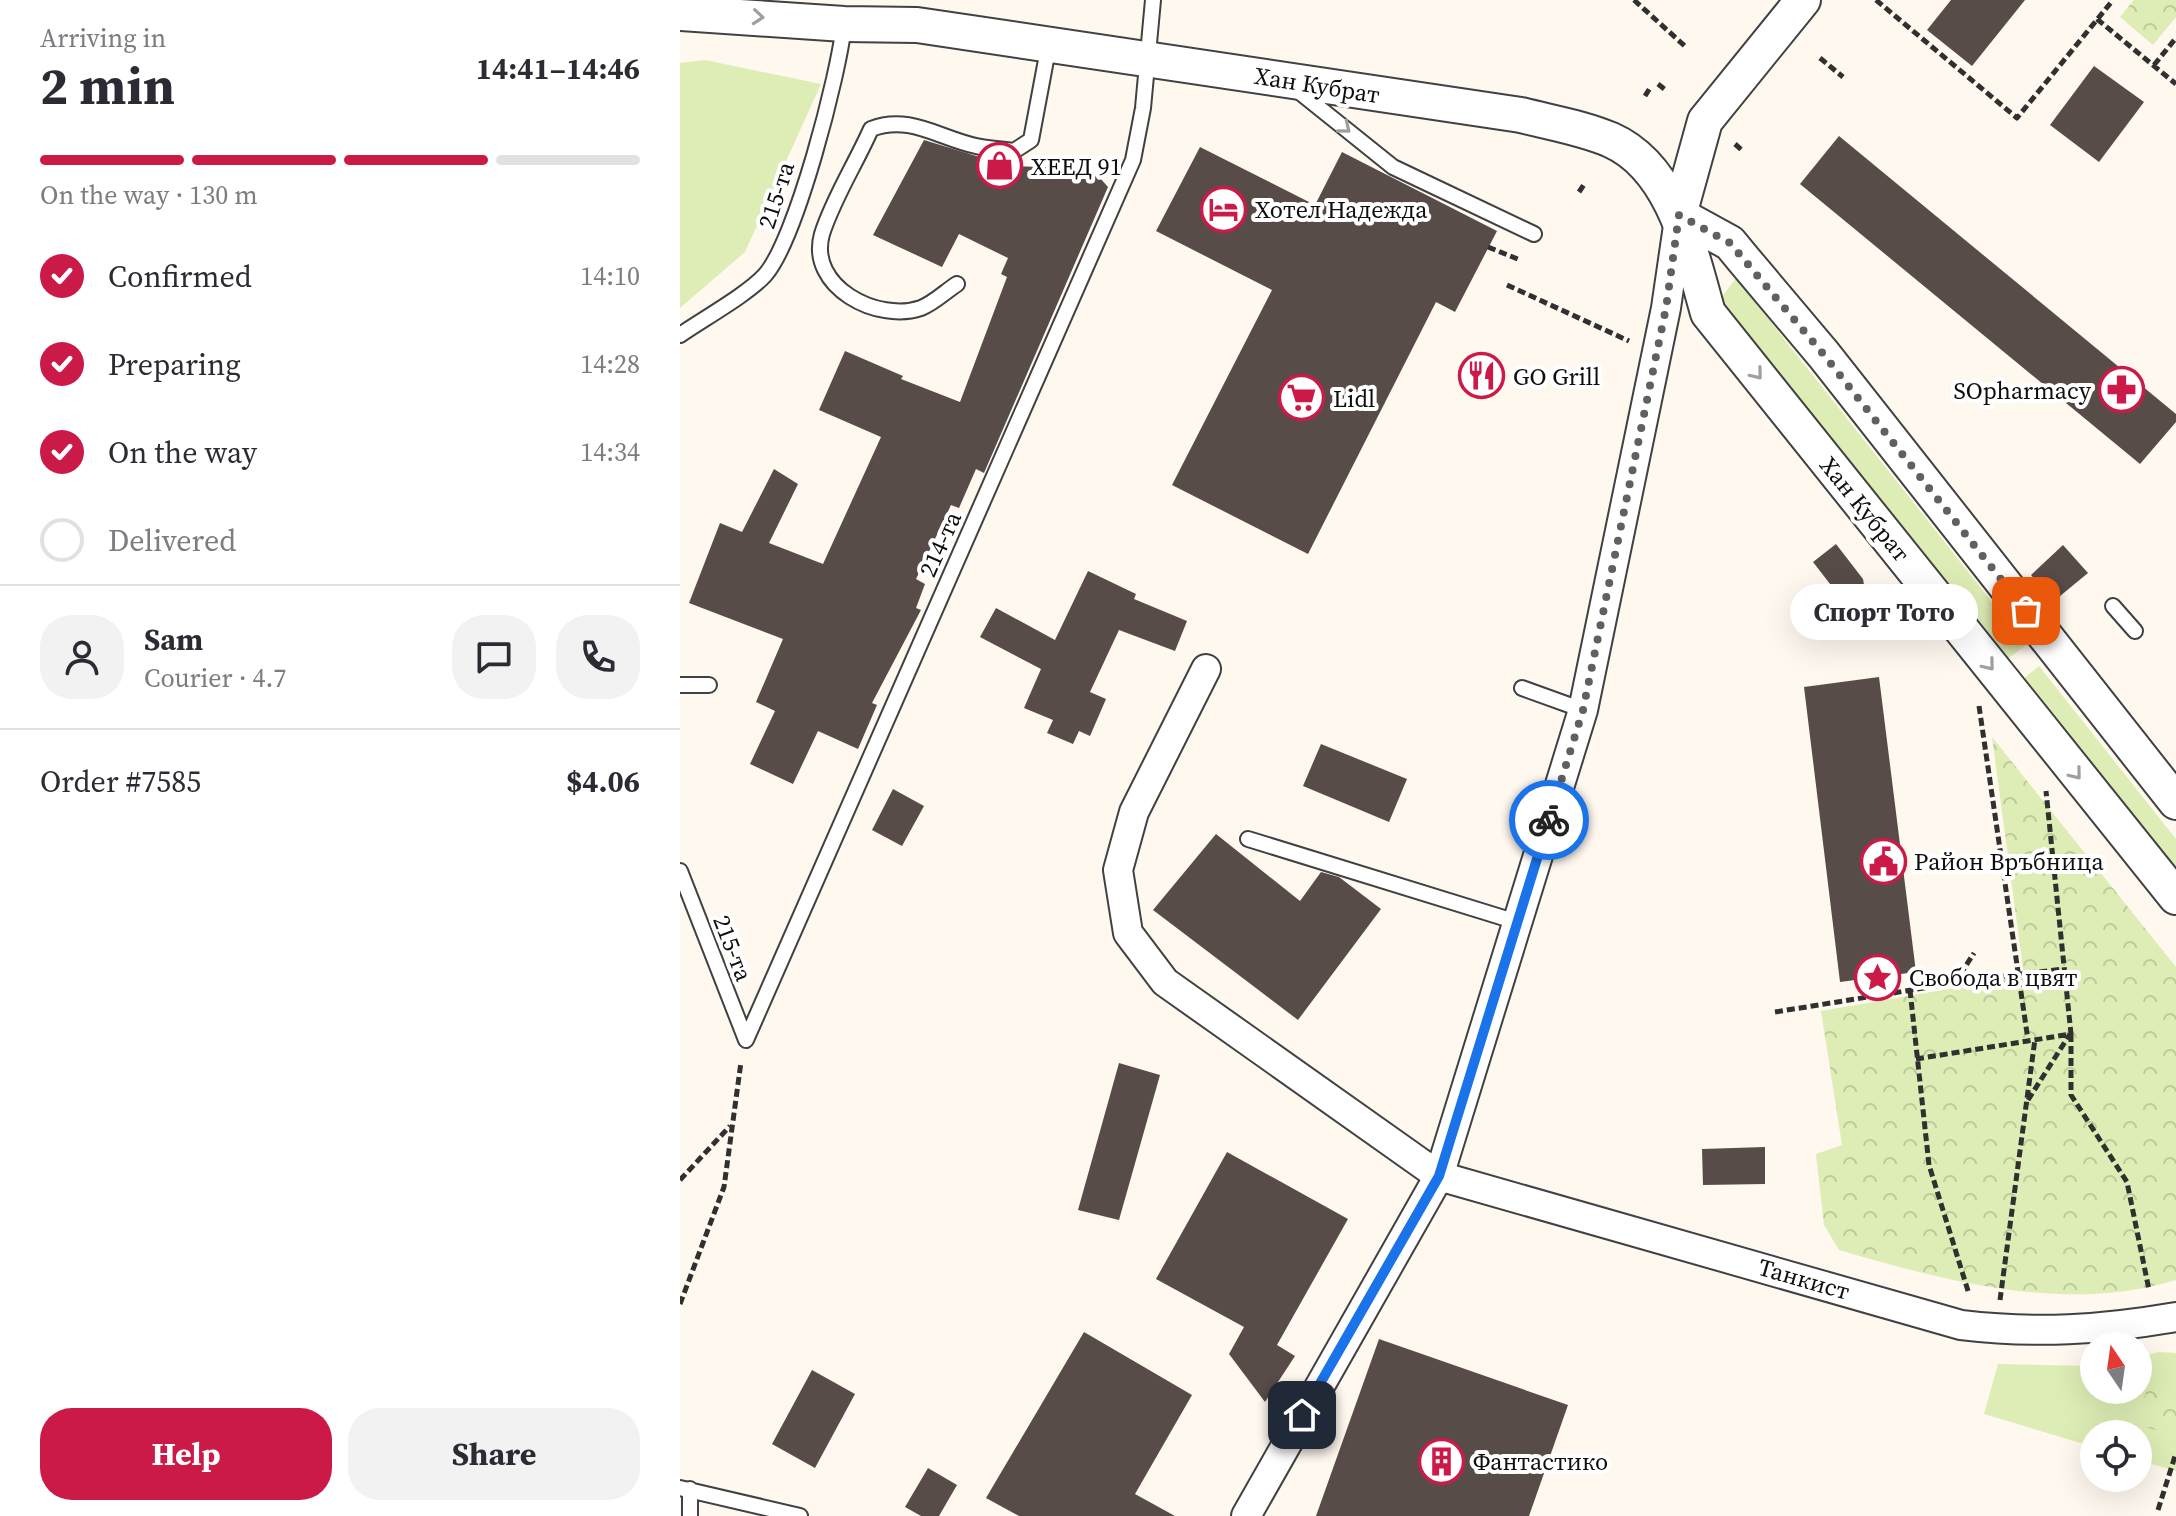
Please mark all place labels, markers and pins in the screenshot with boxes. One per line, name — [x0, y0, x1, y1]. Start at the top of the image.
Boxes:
shop icon: ХЕЕД 91 — [976, 142, 1024, 190]
place label: ХЕЕД 91 — [1031, 150, 1122, 183]
hotel icon: Хотел Надежда — [1200, 185, 1248, 233]
place label: Хотел Надежда — [1255, 193, 1428, 226]
restaurant icon: GO Grill — [1458, 352, 1506, 400]
place label: GO Grill — [1513, 360, 1600, 393]
pharmacy icon: SOpharmacy — [2098, 366, 2146, 414]
supermarket icon: Lidl — [1278, 374, 1326, 422]
place label: SOpharmacy — [1953, 374, 2092, 407]
place label: Lidl — [1333, 382, 1375, 415]
pin — [1992, 577, 2060, 645]
callout: Спорт Тото — [1790, 583, 1978, 639]
public building icon: Район Връбница — [1859, 837, 1907, 885]
place label: Район Връбница — [1914, 845, 2104, 878]
place icon: Свобода в цвят — [1854, 953, 1902, 1001]
place label: Свобода в цвят — [1909, 961, 2078, 994]
pin — [1268, 1381, 1336, 1449]
building icon: Фантастико — [1418, 1437, 1466, 1485]
place label: Фантастико — [1473, 1445, 1608, 1478]

